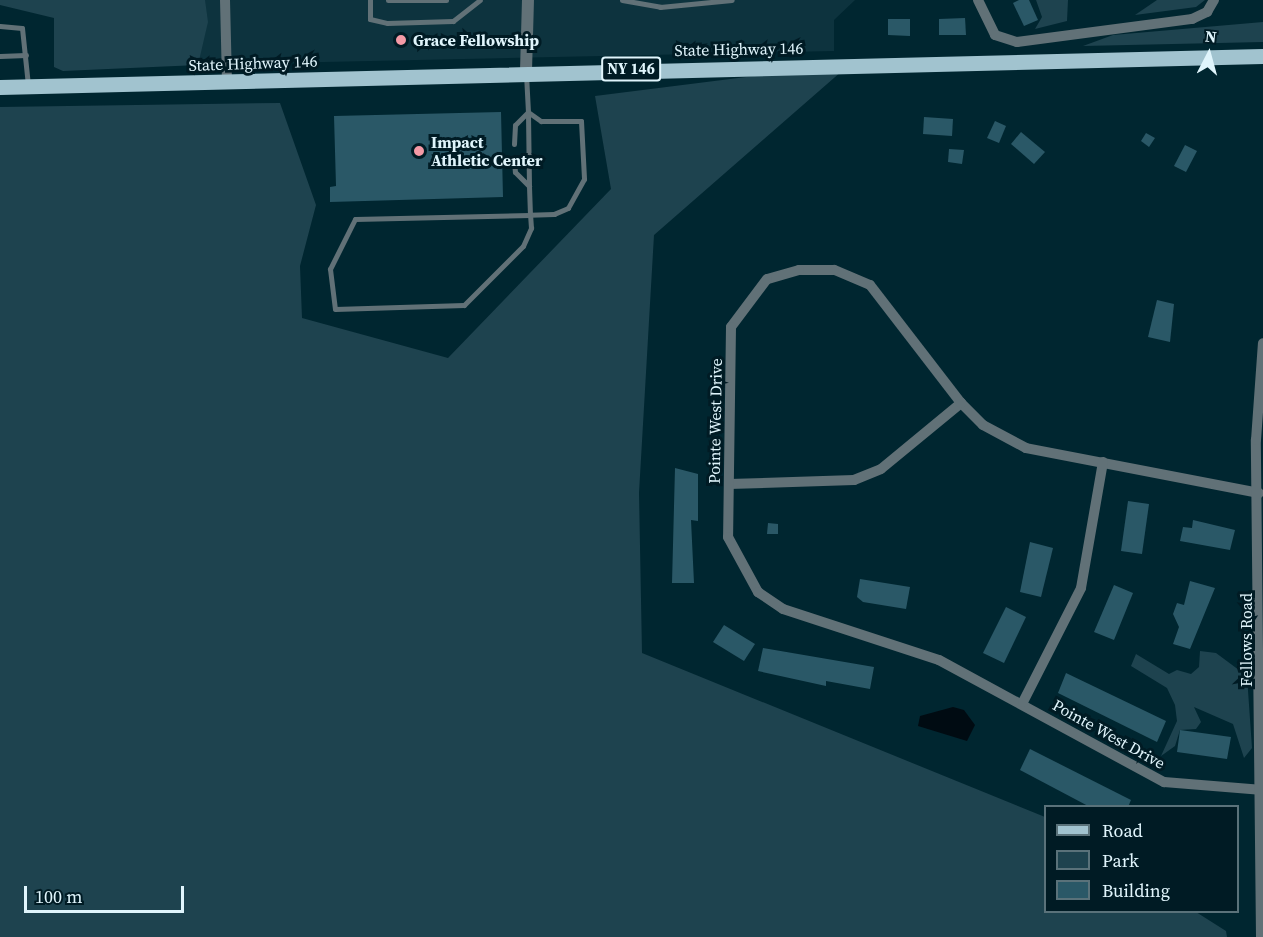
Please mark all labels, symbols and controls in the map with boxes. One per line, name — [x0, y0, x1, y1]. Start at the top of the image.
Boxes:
north arrow — [1179, 24, 1239, 84]
text: N — [1204, 25, 1218, 48]
place label: Grace Fellowship — [413, 30, 539, 50]
marker: Grace Fellowship — [394, 33, 408, 47]
street label: State Highway 146 — [674, 38, 804, 60]
street label: State Highway 146 — [188, 51, 318, 75]
road number: NY 146 — [601, 57, 661, 81]
place label: Impact Athletic Center — [431, 132, 542, 170]
marker: Impact Athletic Center — [412, 144, 426, 158]
street label: Pointe West Drive — [704, 358, 726, 484]
street label: Fellows Road — [1236, 593, 1256, 687]
street label: Pointe West Drive — [1049, 695, 1169, 773]
legend — [1044, 805, 1239, 913]
text: Road — [1102, 818, 1143, 843]
text: Park — [1102, 848, 1139, 873]
scale bar — [27, 874, 188, 912]
text: Building — [1102, 878, 1170, 903]
text: 100 m — [35, 884, 82, 909]

